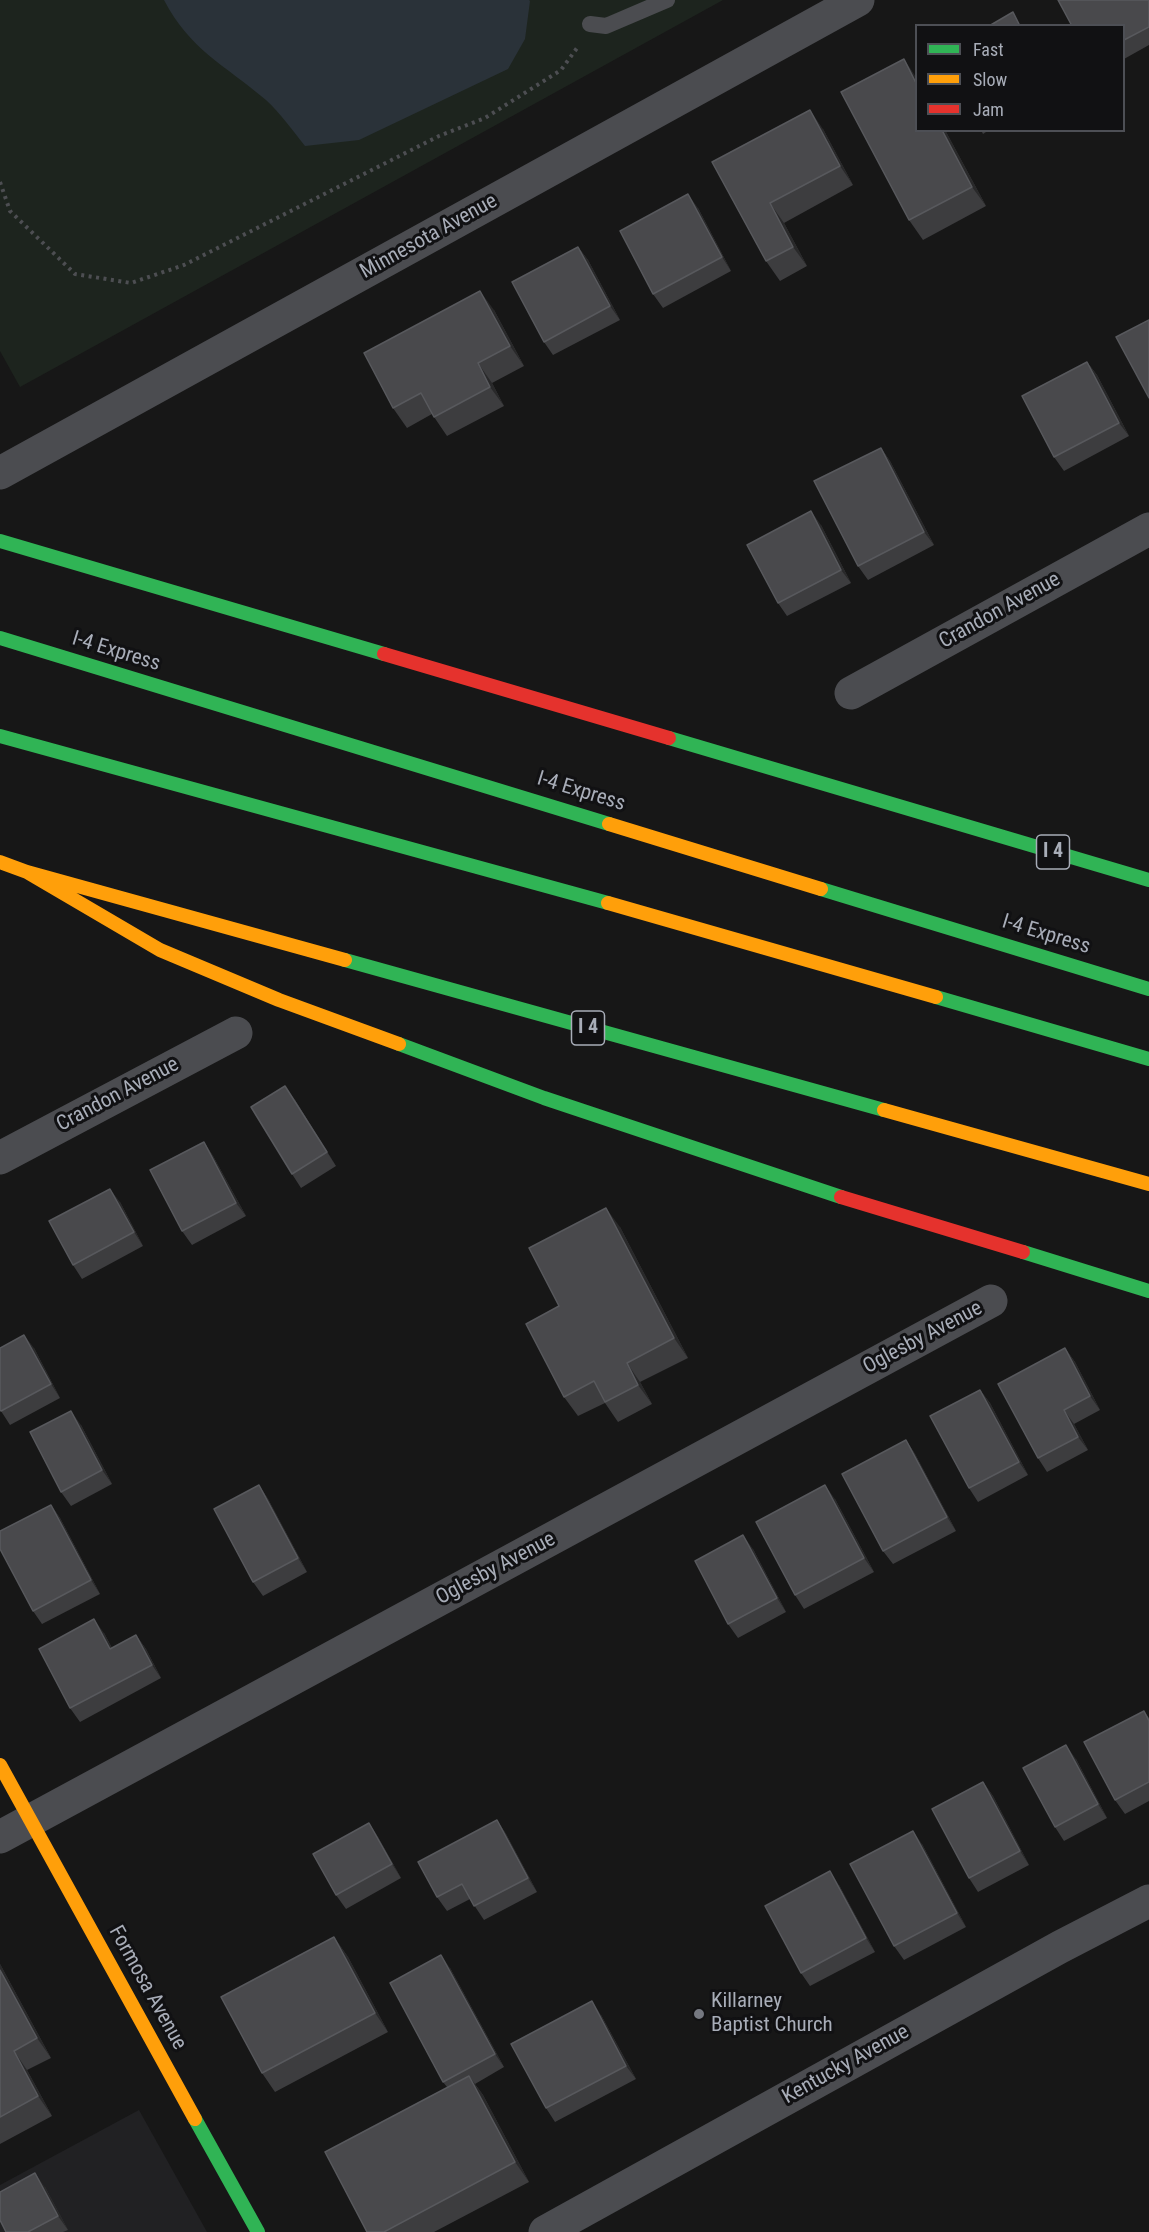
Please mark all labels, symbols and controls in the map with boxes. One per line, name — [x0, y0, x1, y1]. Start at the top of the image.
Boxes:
legend — [915, 24, 1125, 132]
text: Fast — [973, 39, 1004, 60]
text: Slow — [973, 69, 1007, 90]
text: Jam — [973, 99, 1004, 120]
street label: Minnesota Avenue — [356, 189, 502, 285]
street label: Crandon Avenue — [935, 567, 1065, 655]
street label: I-4 Express — [69, 627, 163, 677]
street label: I-4 Express — [534, 767, 628, 817]
road number: I 4 — [1036, 835, 1070, 869]
street label: I-4 Express — [999, 910, 1093, 960]
road number: I 4 — [572, 1011, 604, 1045]
street label: Crandon Avenue — [53, 1052, 183, 1138]
street label: Oglesby Avenue — [859, 1296, 987, 1380]
street label: Oglesby Avenue — [432, 1527, 560, 1611]
street label: Formosa Avenue — [103, 1922, 191, 2054]
place label: Killarney Baptist Church — [711, 1989, 833, 2039]
marker: Killarney Baptist Church — [692, 2007, 706, 2021]
street label: Kentucky Avenue — [778, 2020, 914, 2110]

